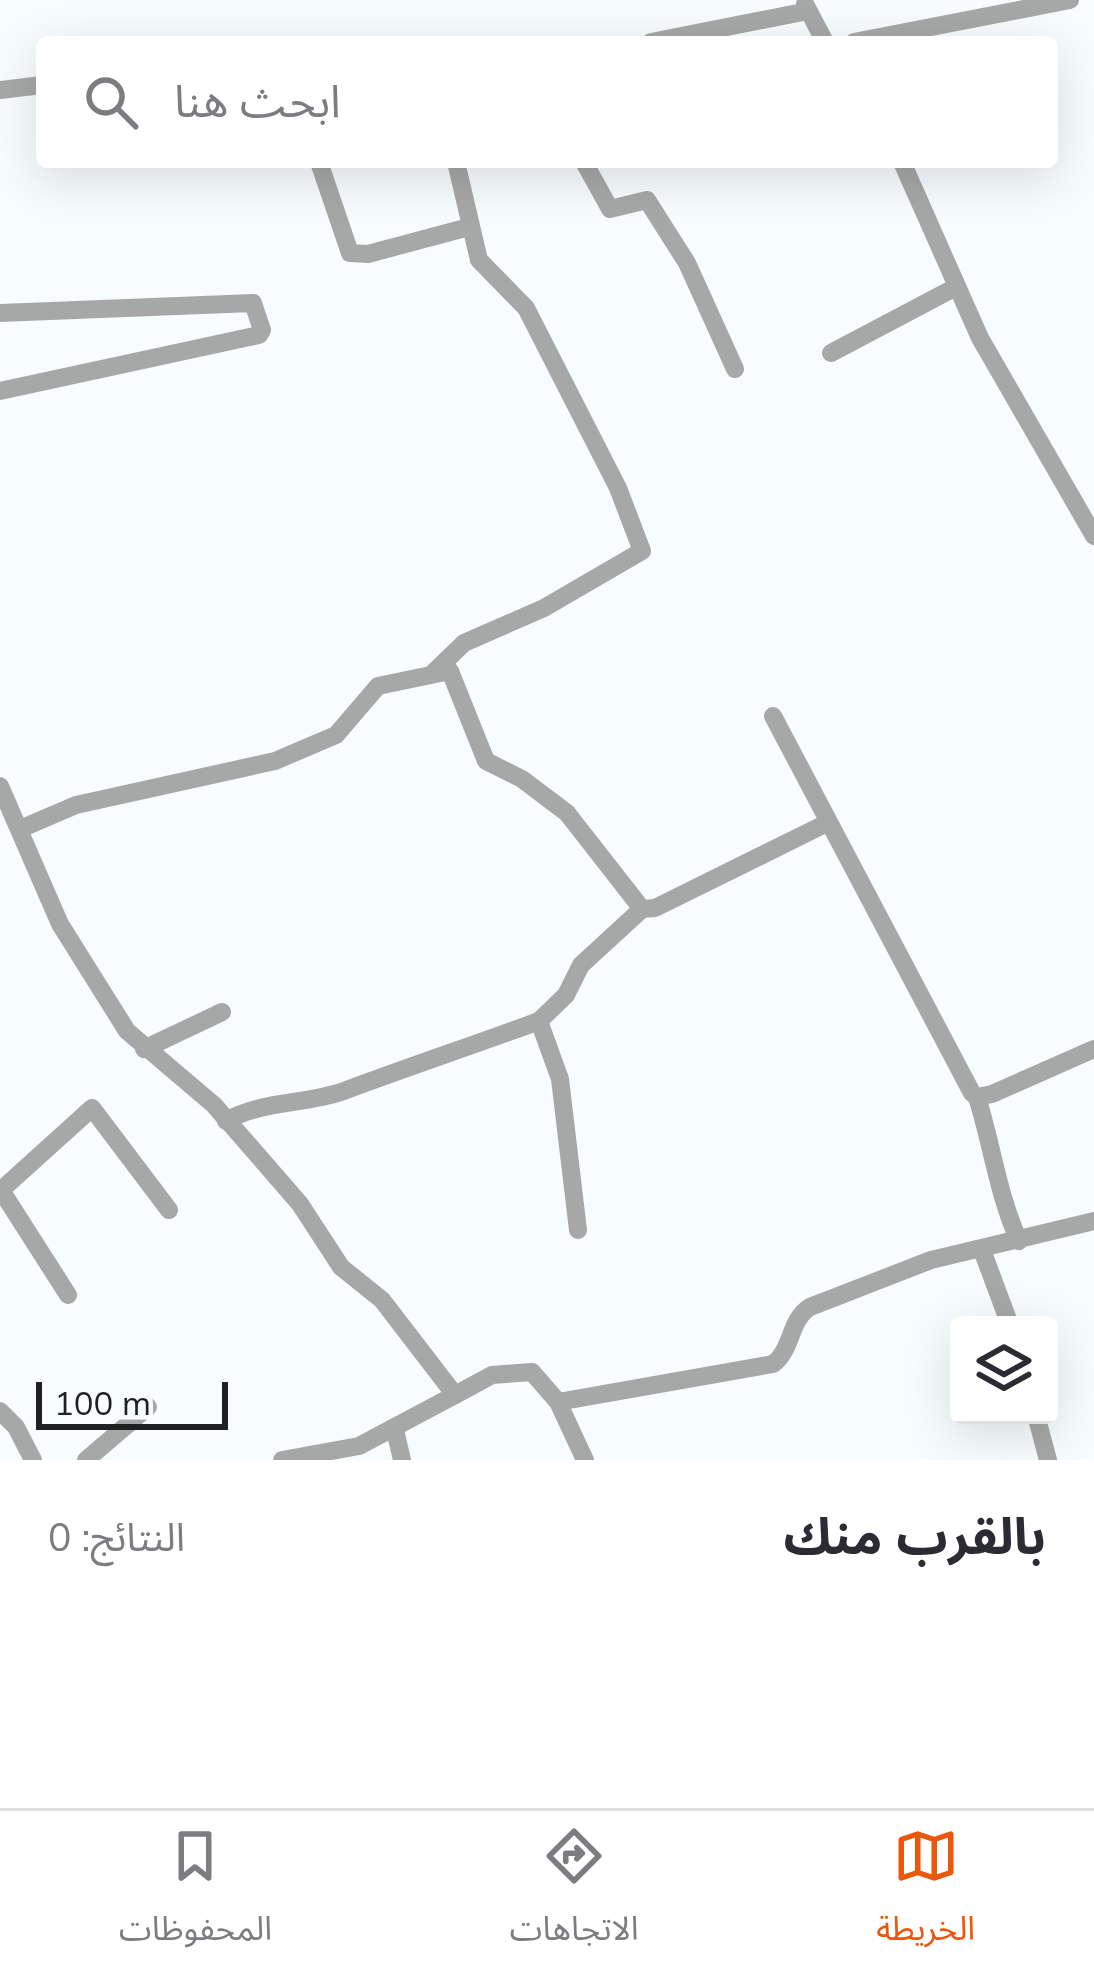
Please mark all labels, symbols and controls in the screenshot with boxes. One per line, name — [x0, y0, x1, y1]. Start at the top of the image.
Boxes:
search box — [36, 36, 1058, 168]
icon: search — [78, 69, 144, 135]
text: ابحث هنا — [174, 72, 341, 128]
map controls — [950, 1316, 1058, 1424]
button: layers — [950, 1316, 1058, 1424]
scale bar — [36, 1376, 228, 1429]
text: 100 m — [54, 1382, 151, 1423]
text: بالقرب منك — [783, 1503, 1046, 1567]
text: النتائج: 0 — [48, 1512, 185, 1561]
tab: المحفوظات — [119, 1823, 272, 1964]
tab: الاتجاهات — [510, 1823, 639, 1964]
tab: الخريطة — [876, 1823, 975, 1964]

